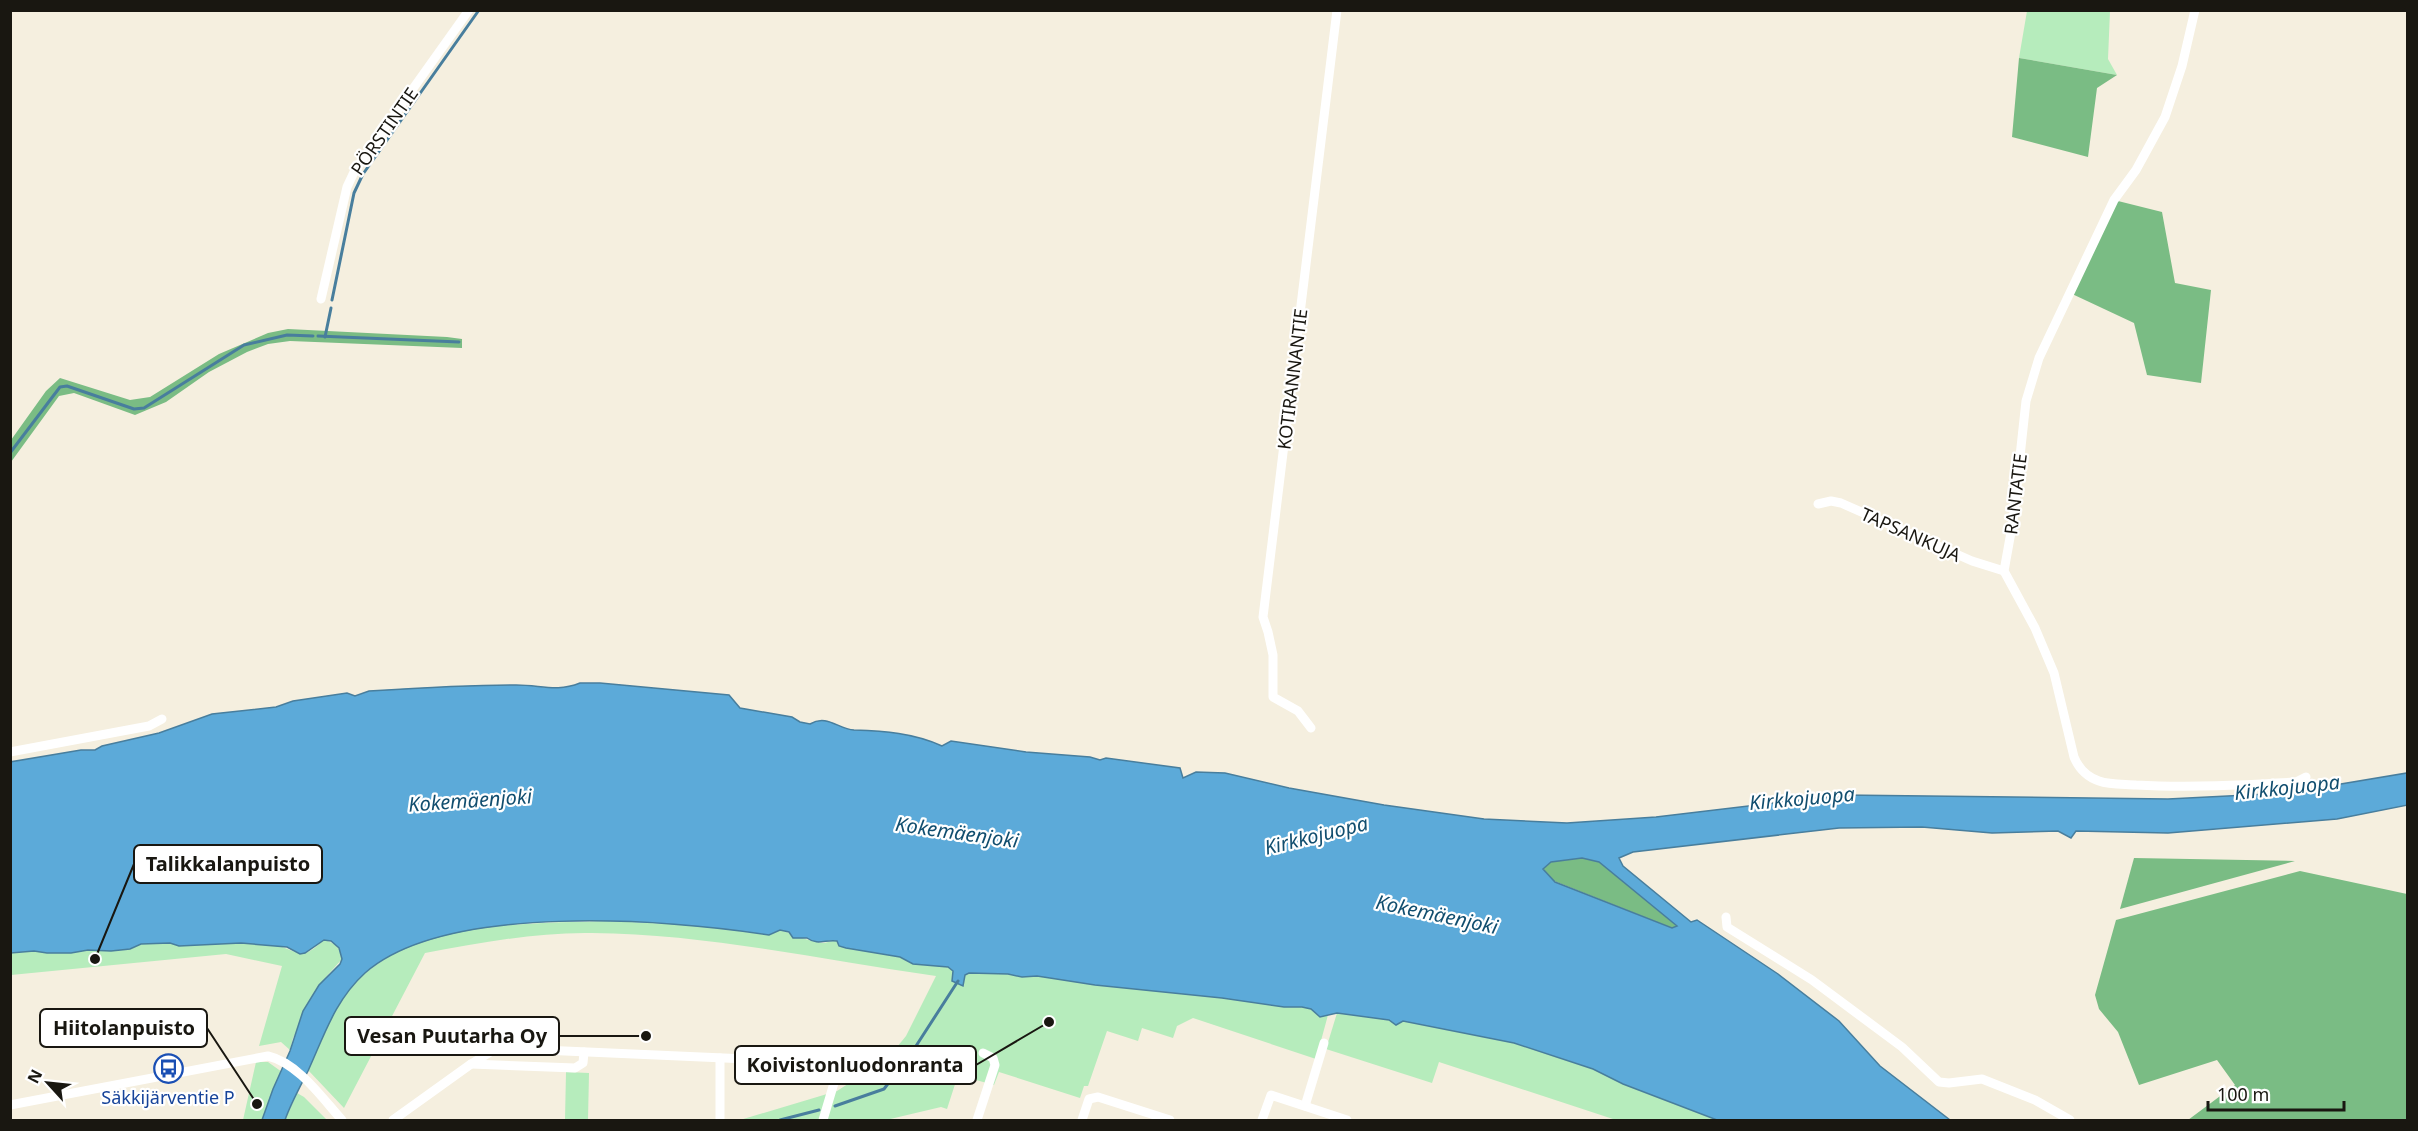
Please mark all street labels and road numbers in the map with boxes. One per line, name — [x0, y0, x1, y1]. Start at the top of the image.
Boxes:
street label: PÖRSTINTIE — [345, 82, 423, 180]
street label: KOTIRANNANTIE — [1271, 307, 1313, 451]
street label: RANTATIE — [1998, 452, 2032, 536]
street label: TAPSANKUJA — [1857, 501, 1965, 567]

